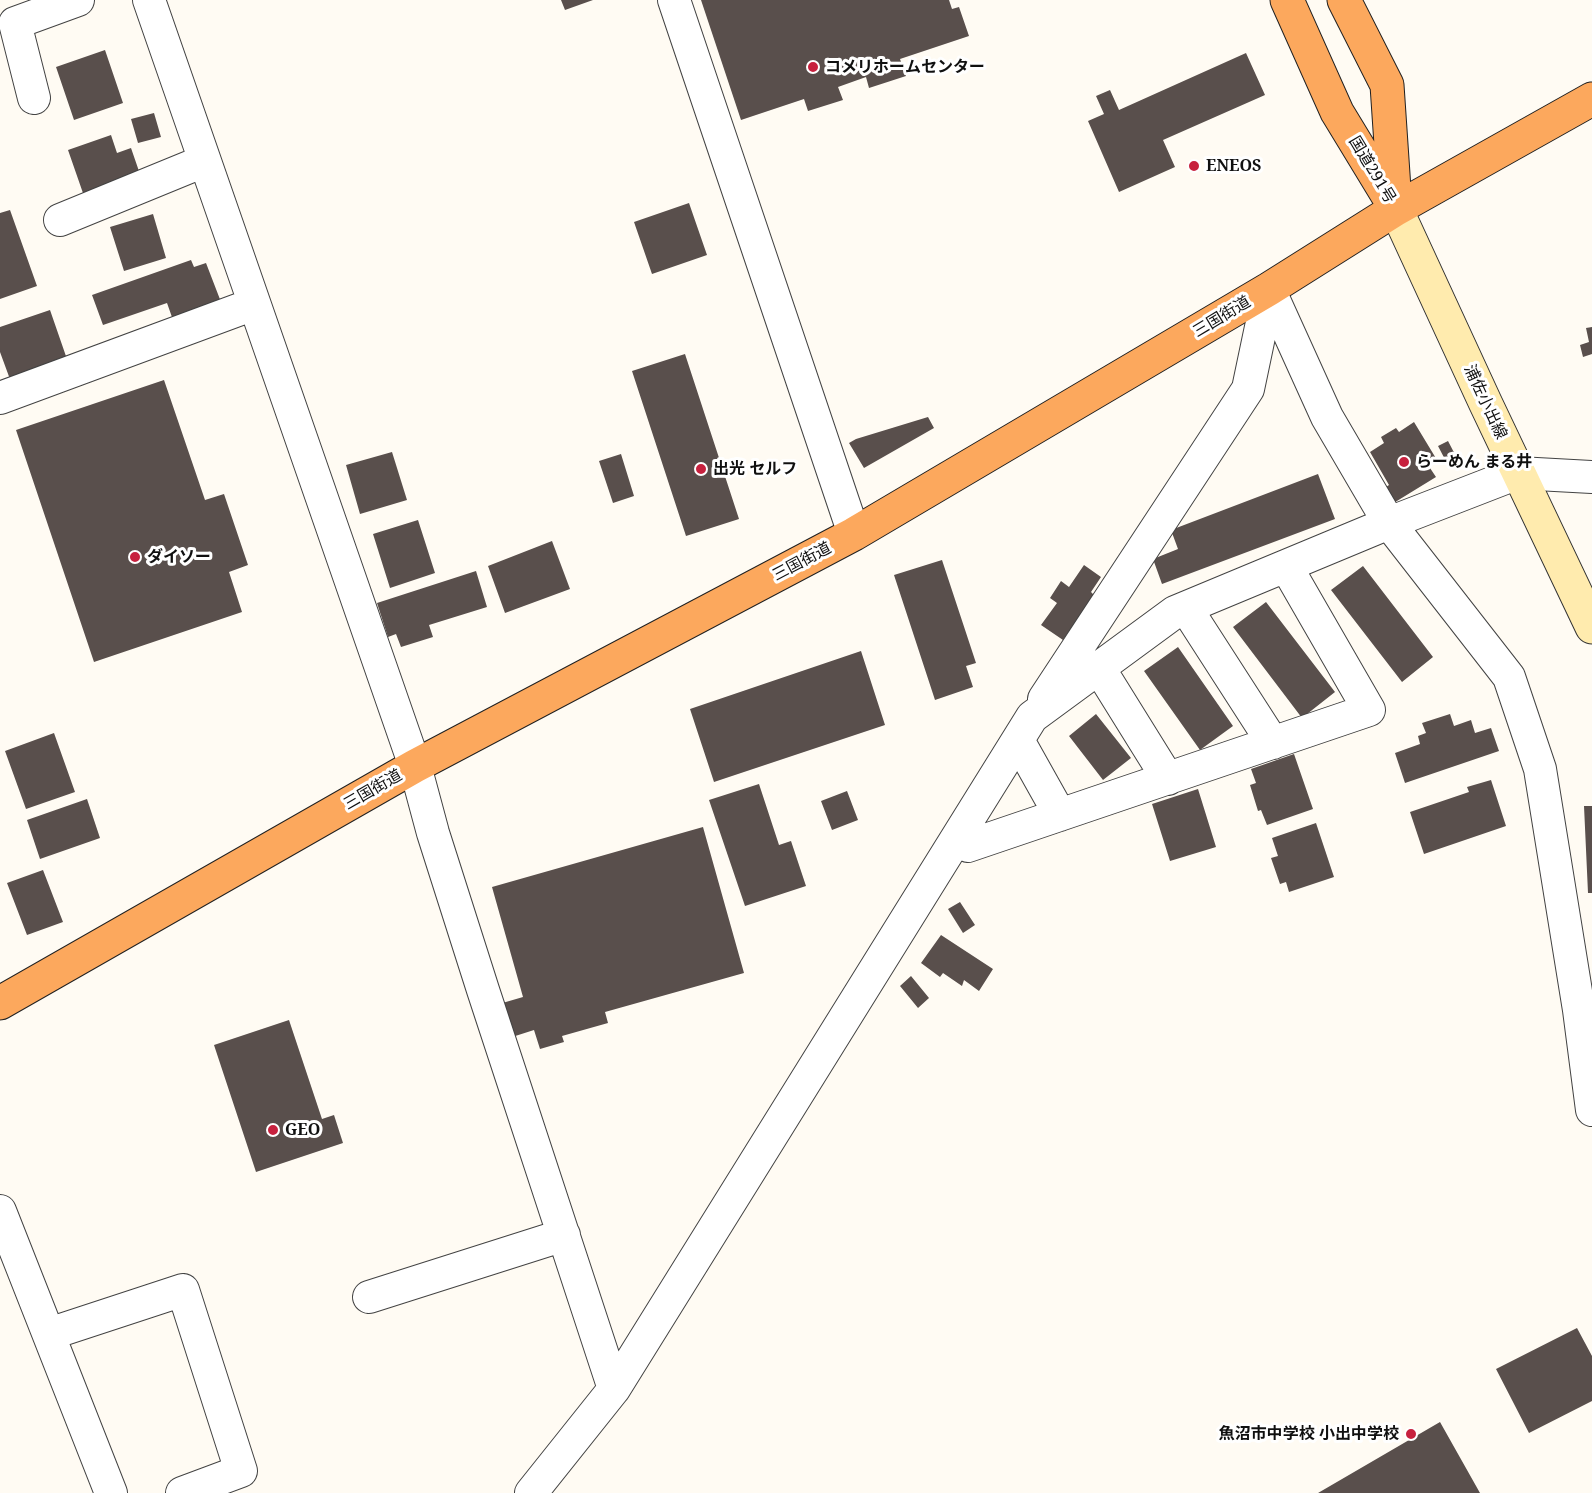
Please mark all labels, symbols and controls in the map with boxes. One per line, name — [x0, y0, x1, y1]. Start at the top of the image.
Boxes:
place label: コメリホームセンター — [825, 57, 985, 77]
marker: コメリホームセンター — [806, 60, 820, 74]
street label: 国道291号 — [1345, 133, 1399, 207]
place label: ENEOS — [1206, 156, 1261, 176]
marker: ENEOS — [1187, 159, 1201, 173]
street label: 三国街道 — [1190, 292, 1254, 342]
street label: 浦佐小出線 — [1459, 362, 1511, 442]
place label: らーめん まる井 — [1416, 452, 1532, 472]
marker: らーめん まる井 — [1397, 455, 1411, 469]
place label: 出光 セルフ — [713, 459, 797, 479]
marker: 出光 セルフ — [694, 462, 708, 476]
street label: 三国街道 — [769, 539, 835, 585]
place label: ダイソー — [147, 547, 211, 567]
marker: ダイソー — [128, 550, 142, 564]
street label: 三国街道 — [340, 766, 406, 814]
place label: GEO — [285, 1120, 320, 1140]
marker: GEO — [266, 1123, 280, 1137]
place label: 魚沼市中学校 小出中学校 — [1219, 1424, 1399, 1444]
marker: 魚沼市中学校 小出中学校 — [1404, 1427, 1418, 1441]

